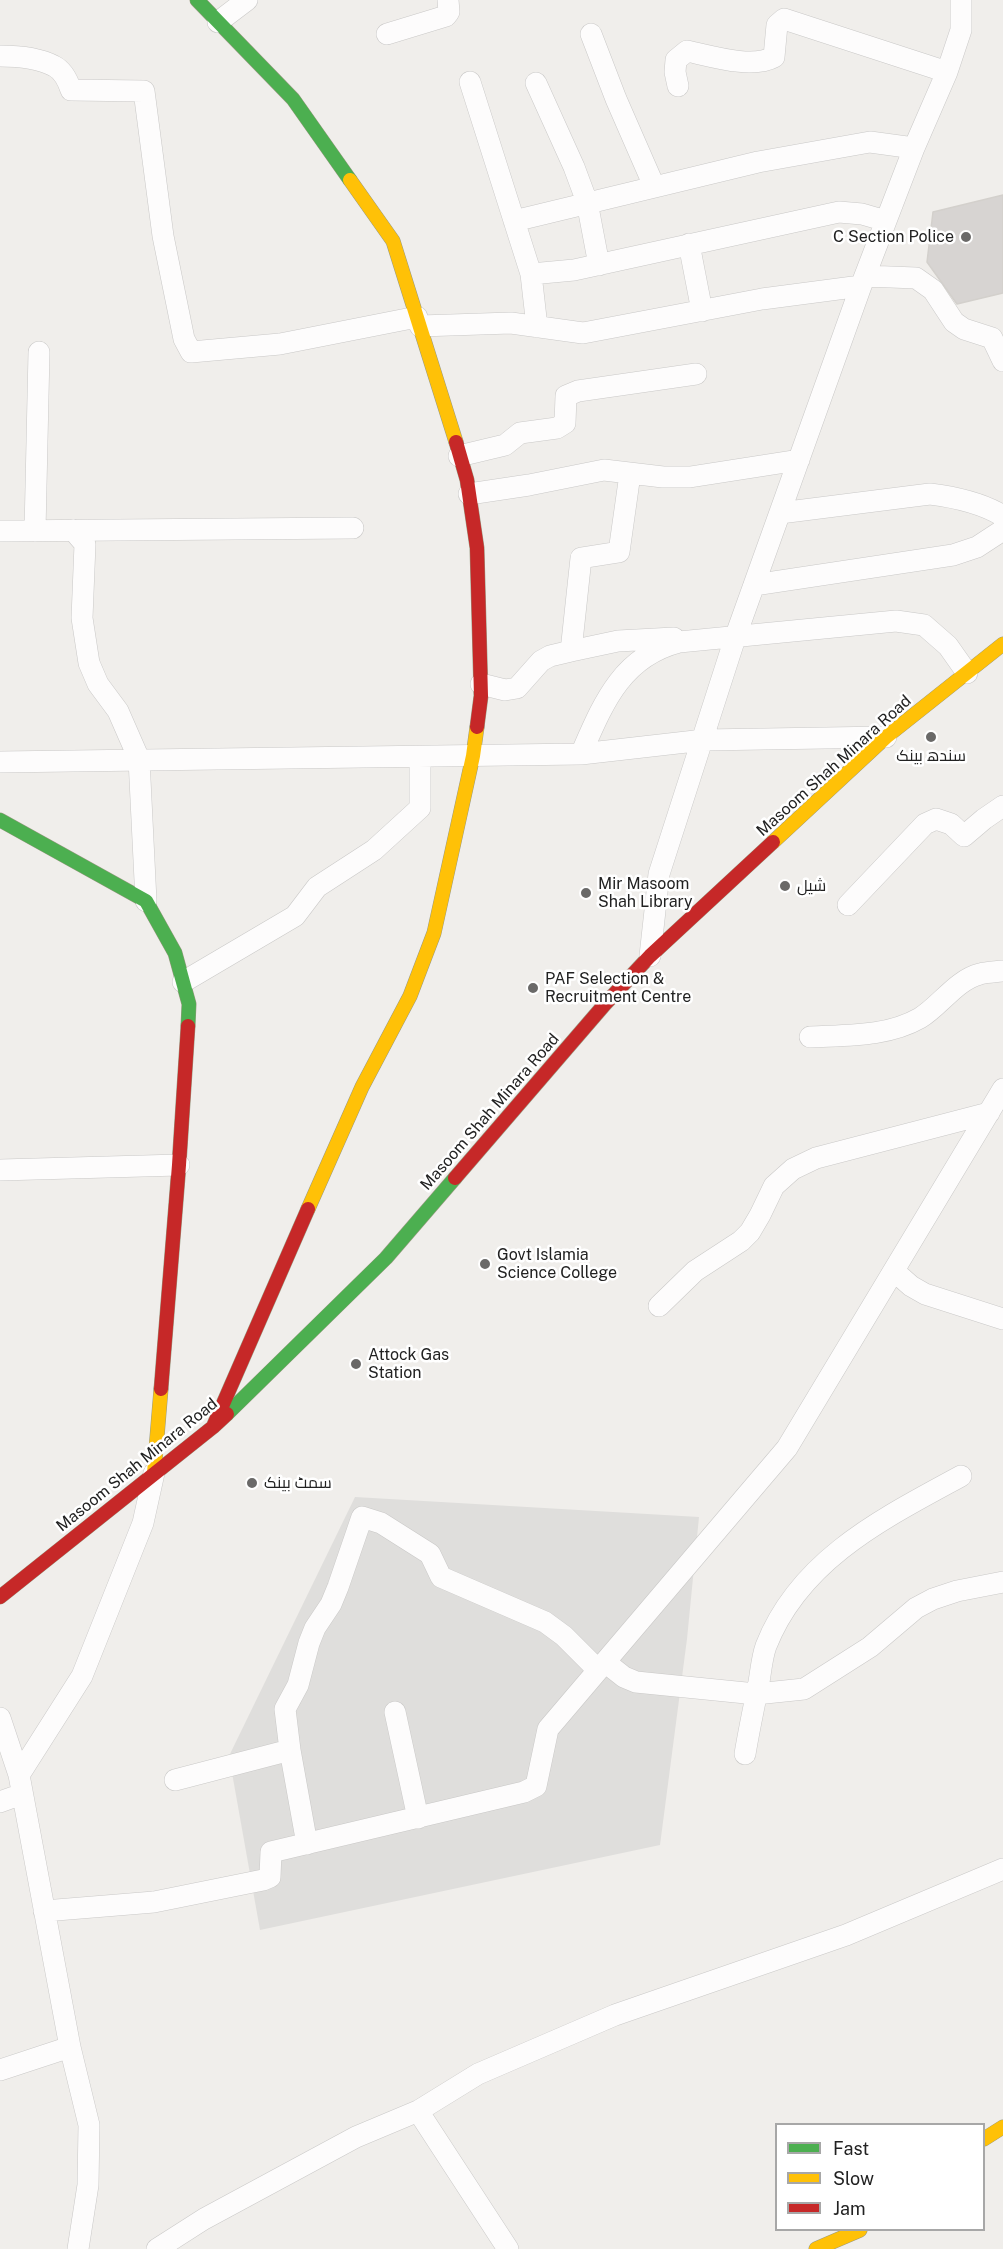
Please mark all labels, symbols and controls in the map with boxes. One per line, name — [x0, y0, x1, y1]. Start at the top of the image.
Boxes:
place label: C Section Police — [833, 227, 954, 247]
marker: C Section Police — [959, 230, 973, 244]
street label: Masoom Shah Minara Road — [753, 691, 915, 841]
marker: سندھ بینک — [924, 730, 938, 744]
place label: سندھ بینک — [896, 746, 966, 766]
place label: Mir Masoom Shah Library — [598, 874, 693, 912]
place label: شیل — [797, 876, 826, 896]
marker: شیل — [778, 879, 792, 893]
marker: Mir Masoom Shah Library — [579, 886, 593, 900]
place label: PAF Selection & Recruitment Centre — [545, 969, 691, 1007]
marker: PAF Selection & Recruitment Centre — [526, 981, 540, 995]
street label: Masoom Shah Minara Road — [417, 1030, 563, 1194]
place label: Govt Islamia Science College — [497, 1245, 617, 1283]
marker: Govt Islamia Science College — [478, 1257, 492, 1271]
place label: Attock Gas Station — [368, 1345, 449, 1383]
marker: Attock Gas Station — [349, 1357, 363, 1371]
street label: Masoom Shah Minara Road — [53, 1394, 221, 1536]
place label: سمٹ بینک — [264, 1473, 332, 1493]
marker: سمٹ بینک — [245, 1476, 259, 1490]
legend — [775, 2123, 985, 2231]
text: Fast — [833, 2138, 869, 2159]
text: Slow — [833, 2168, 874, 2189]
text: Jam — [833, 2198, 866, 2219]

